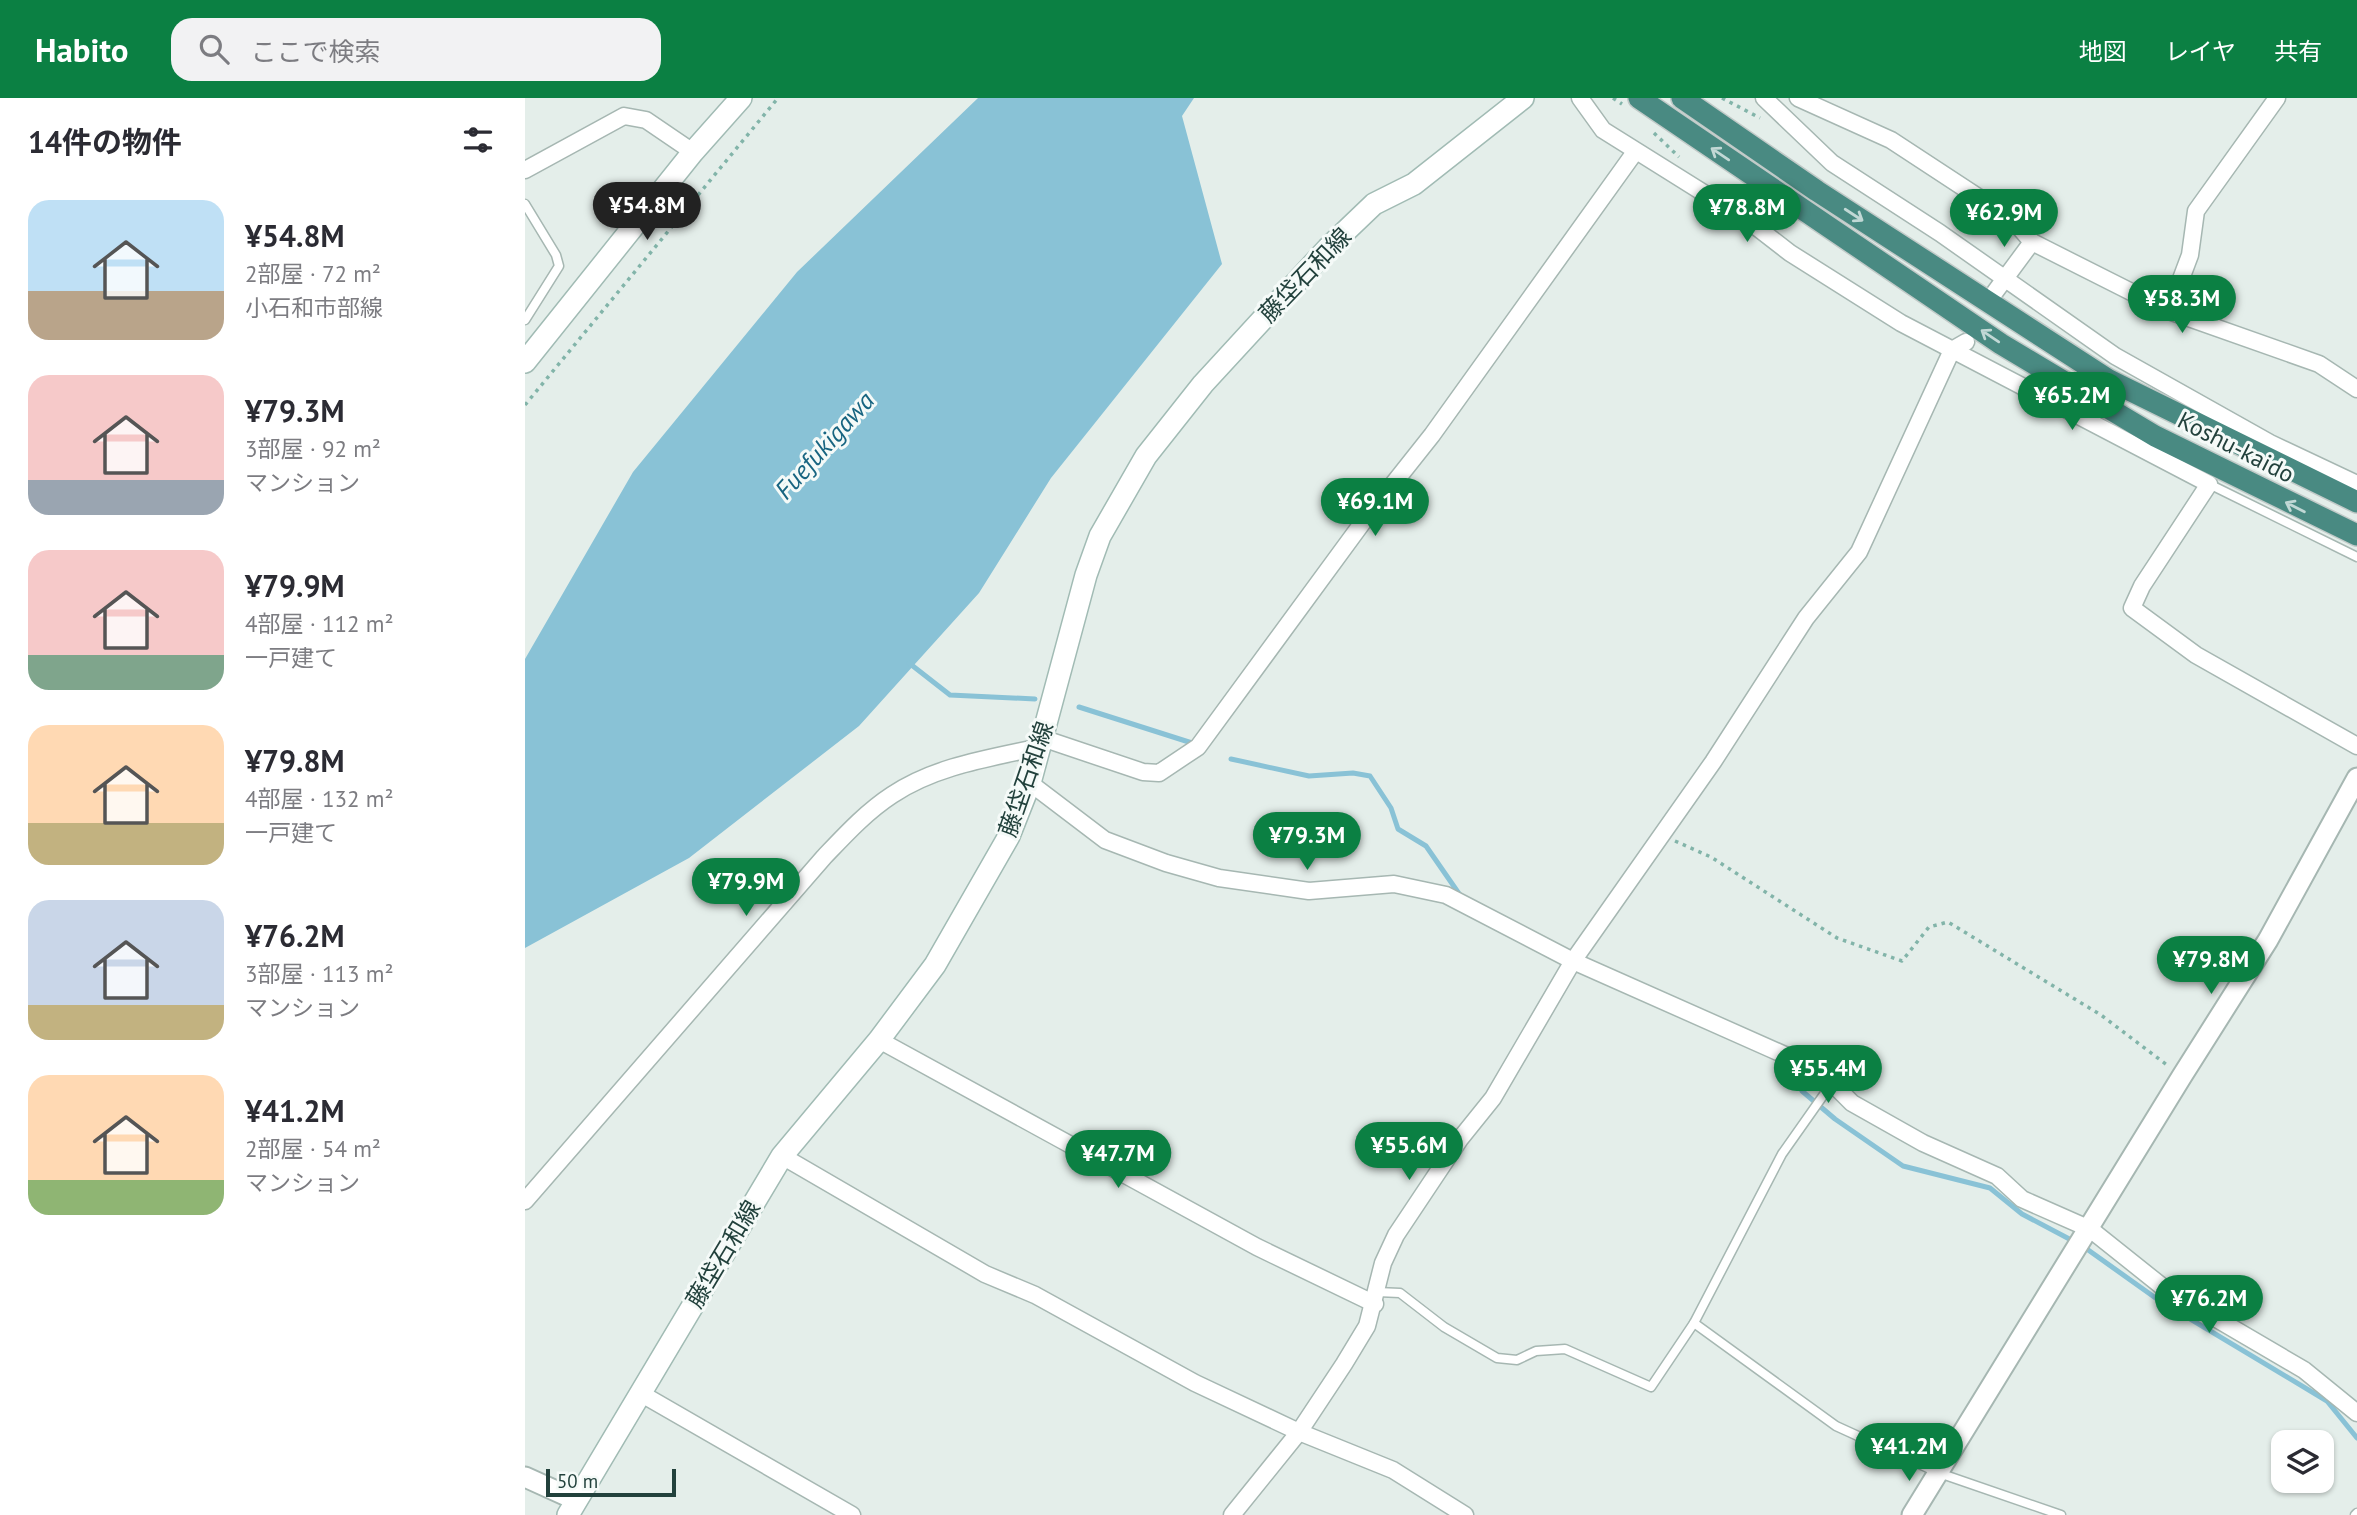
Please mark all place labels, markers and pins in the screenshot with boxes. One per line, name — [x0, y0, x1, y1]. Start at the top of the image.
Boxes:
pin: ¥54.8M — [590, 183, 704, 242]
pin: ¥78.8M — [1690, 184, 1804, 244]
pin: ¥62.9M — [1947, 190, 2061, 249]
pin: ¥58.3M — [2125, 275, 2239, 335]
pin: ¥65.2M — [2015, 372, 2129, 432]
pin: ¥69.1M — [1318, 478, 1432, 538]
pin: ¥79.3M — [1250, 812, 1364, 872]
pin: ¥79.9M — [689, 858, 803, 918]
pin: ¥79.8M — [2154, 936, 2268, 996]
pin: ¥55.4M — [1771, 1046, 1885, 1105]
pin: ¥55.6M — [1352, 1122, 1466, 1182]
pin: ¥47.7M — [1061, 1130, 1175, 1190]
pin: ¥76.2M — [2152, 1276, 2266, 1335]
pin: ¥41.2M — [1852, 1424, 1966, 1483]

